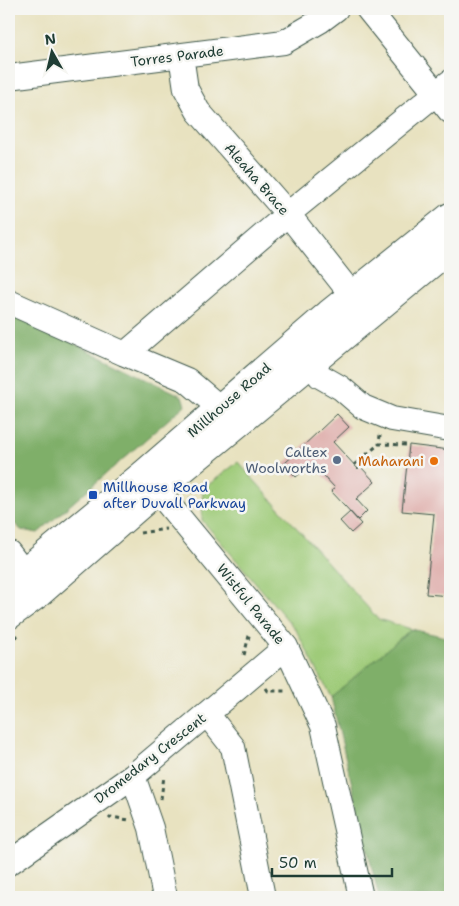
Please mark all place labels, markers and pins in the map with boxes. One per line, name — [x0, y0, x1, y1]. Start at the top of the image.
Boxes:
place label: Caltex Woolworths — [245, 443, 327, 477]
place label: Maharani — [358, 452, 424, 470]
marker: Caltex Woolworths — [331, 454, 343, 466]
marker: Maharani — [428, 455, 440, 467]
place label: Millhouse Road after Duvall Parkway — [103, 478, 246, 512]
marker: Millhouse Road after Duvall Parkway — [87, 489, 99, 501]

